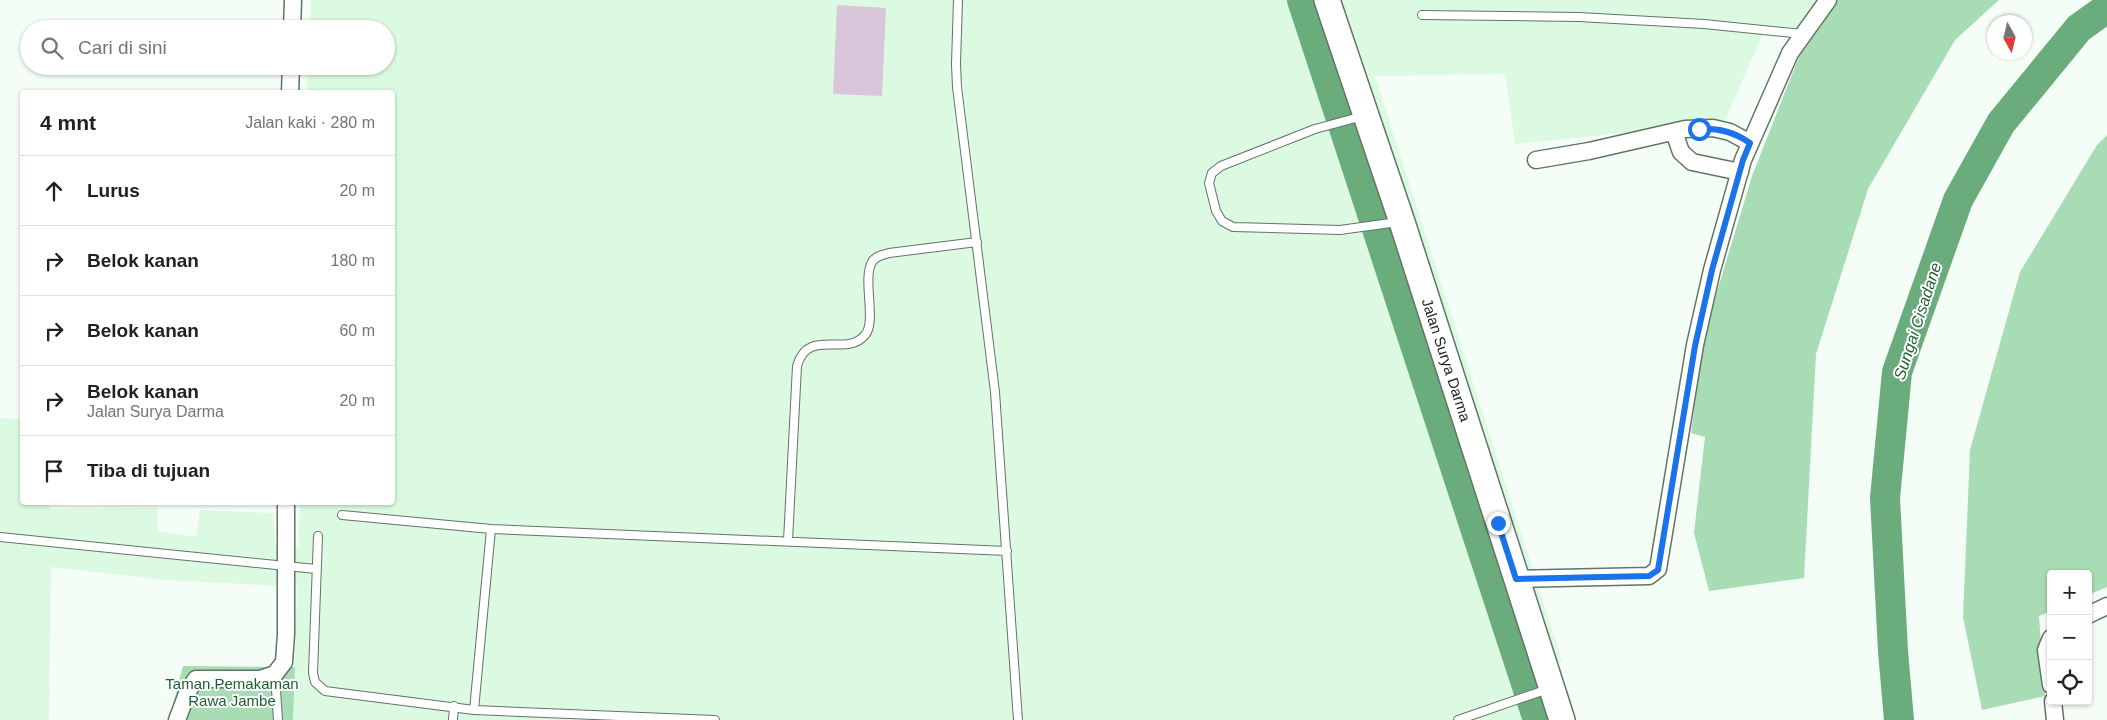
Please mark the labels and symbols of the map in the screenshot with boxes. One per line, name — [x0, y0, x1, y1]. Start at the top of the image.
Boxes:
north arrow — [1987, 15, 2032, 60]
route start — [1688, 118, 1711, 141]
water label: Sungai Cisadane — [1891, 260, 1944, 382]
street label: Jalan Surya Darma — [1419, 296, 1475, 424]
route end — [1487, 512, 1510, 535]
park label: Taman Pemakaman Rawa Jambe — [165, 675, 299, 709]

